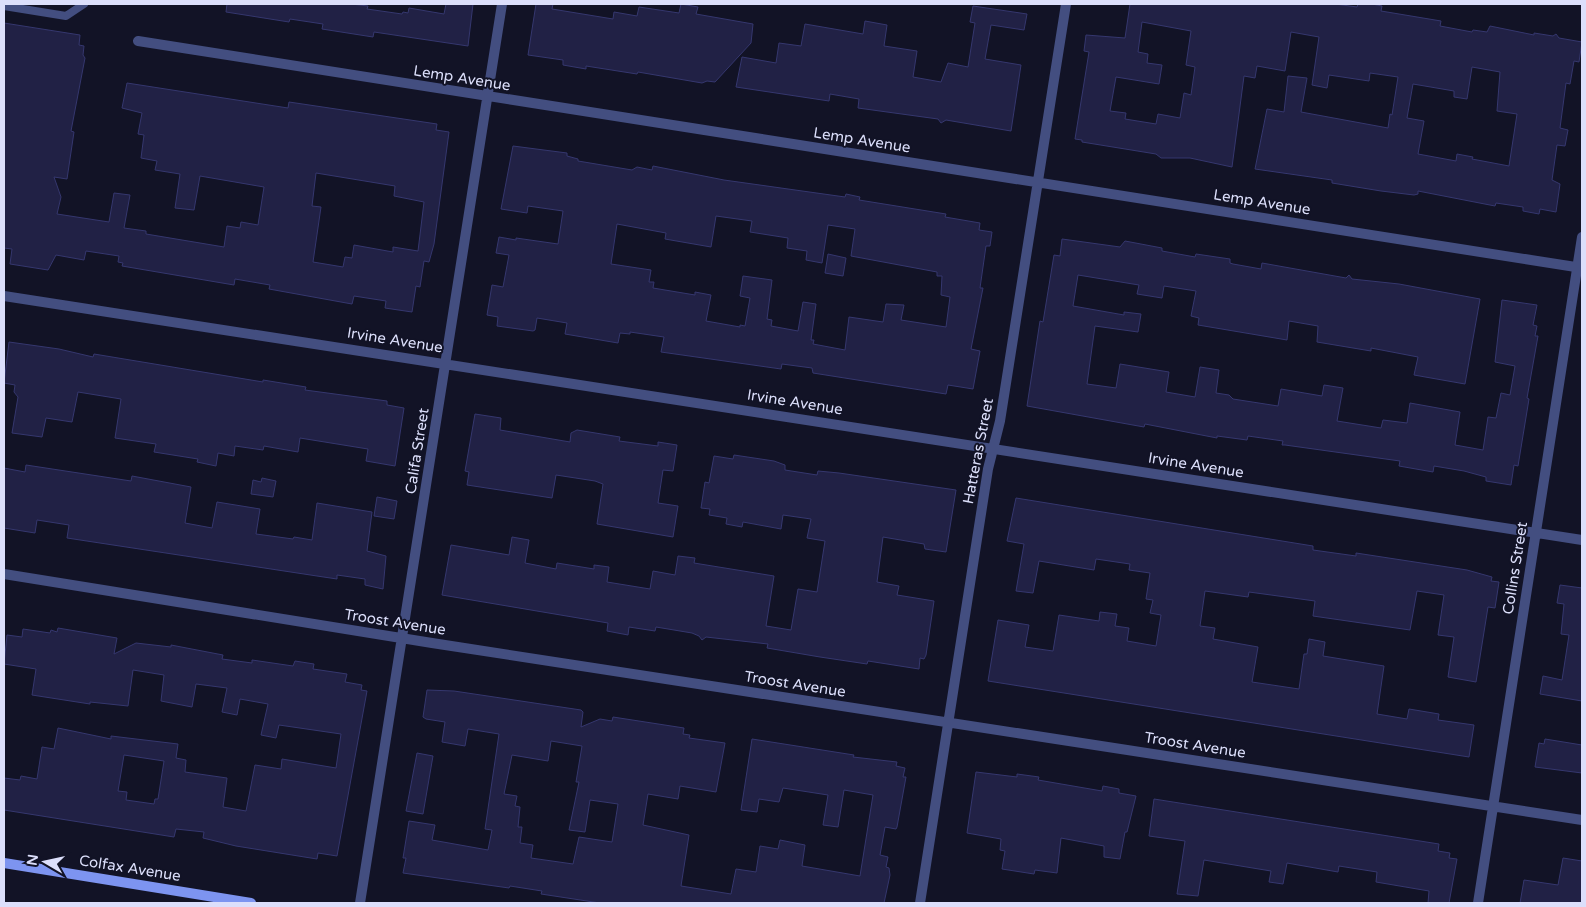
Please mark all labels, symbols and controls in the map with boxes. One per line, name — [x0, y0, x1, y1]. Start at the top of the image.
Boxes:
street label: Lemp Avenue — [412, 61, 512, 95]
street label: Lemp Avenue — [812, 123, 912, 157]
street label: Lemp Avenue — [1212, 185, 1312, 219]
street label: Irvine Avenue — [346, 324, 444, 356]
street label: Irvine Avenue — [746, 386, 844, 418]
street label: Hatteras Street — [959, 396, 997, 506]
street label: Califa Street — [401, 406, 433, 495]
street label: Irvine Avenue — [1147, 449, 1245, 481]
street label: Collins Street — [1499, 520, 1531, 616]
street label: Troost Avenue — [343, 605, 447, 639]
street label: Troost Avenue — [743, 667, 847, 701]
street label: Troost Avenue — [1143, 728, 1247, 762]
north arrow — [20, 837, 70, 887]
street label: Colfax Avenue — [78, 851, 182, 885]
text: N — [23, 853, 42, 867]

